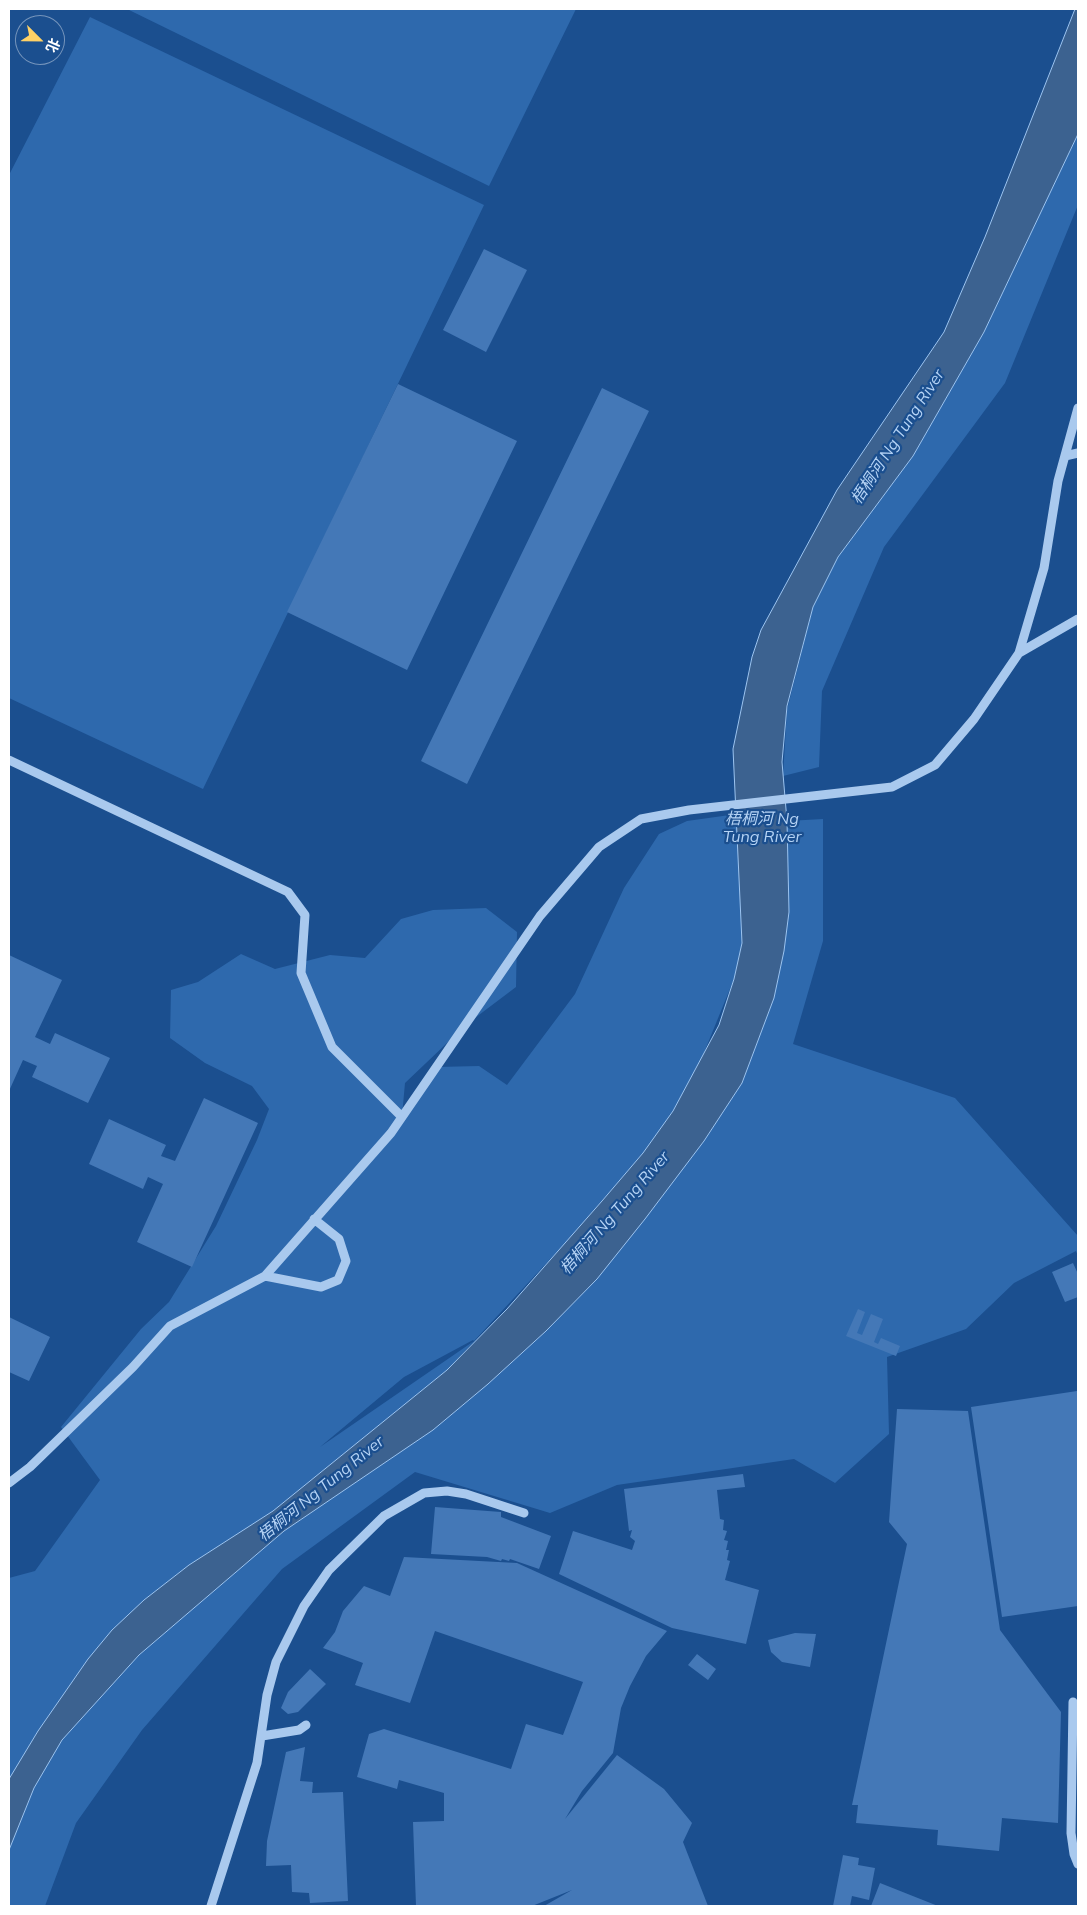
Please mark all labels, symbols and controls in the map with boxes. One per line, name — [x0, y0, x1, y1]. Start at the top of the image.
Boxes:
north arrow — [15, 15, 65, 65]
text: 北 — [42, 36, 64, 55]
water label: 梧桐河 Ng Tung River — [847, 366, 949, 508]
water label: 梧桐河 Ng Tung River — [723, 809, 801, 847]
water label: 梧桐河 Ng Tung River — [556, 1148, 674, 1278]
water label: 梧桐河 Ng Tung River — [254, 1432, 388, 1546]

